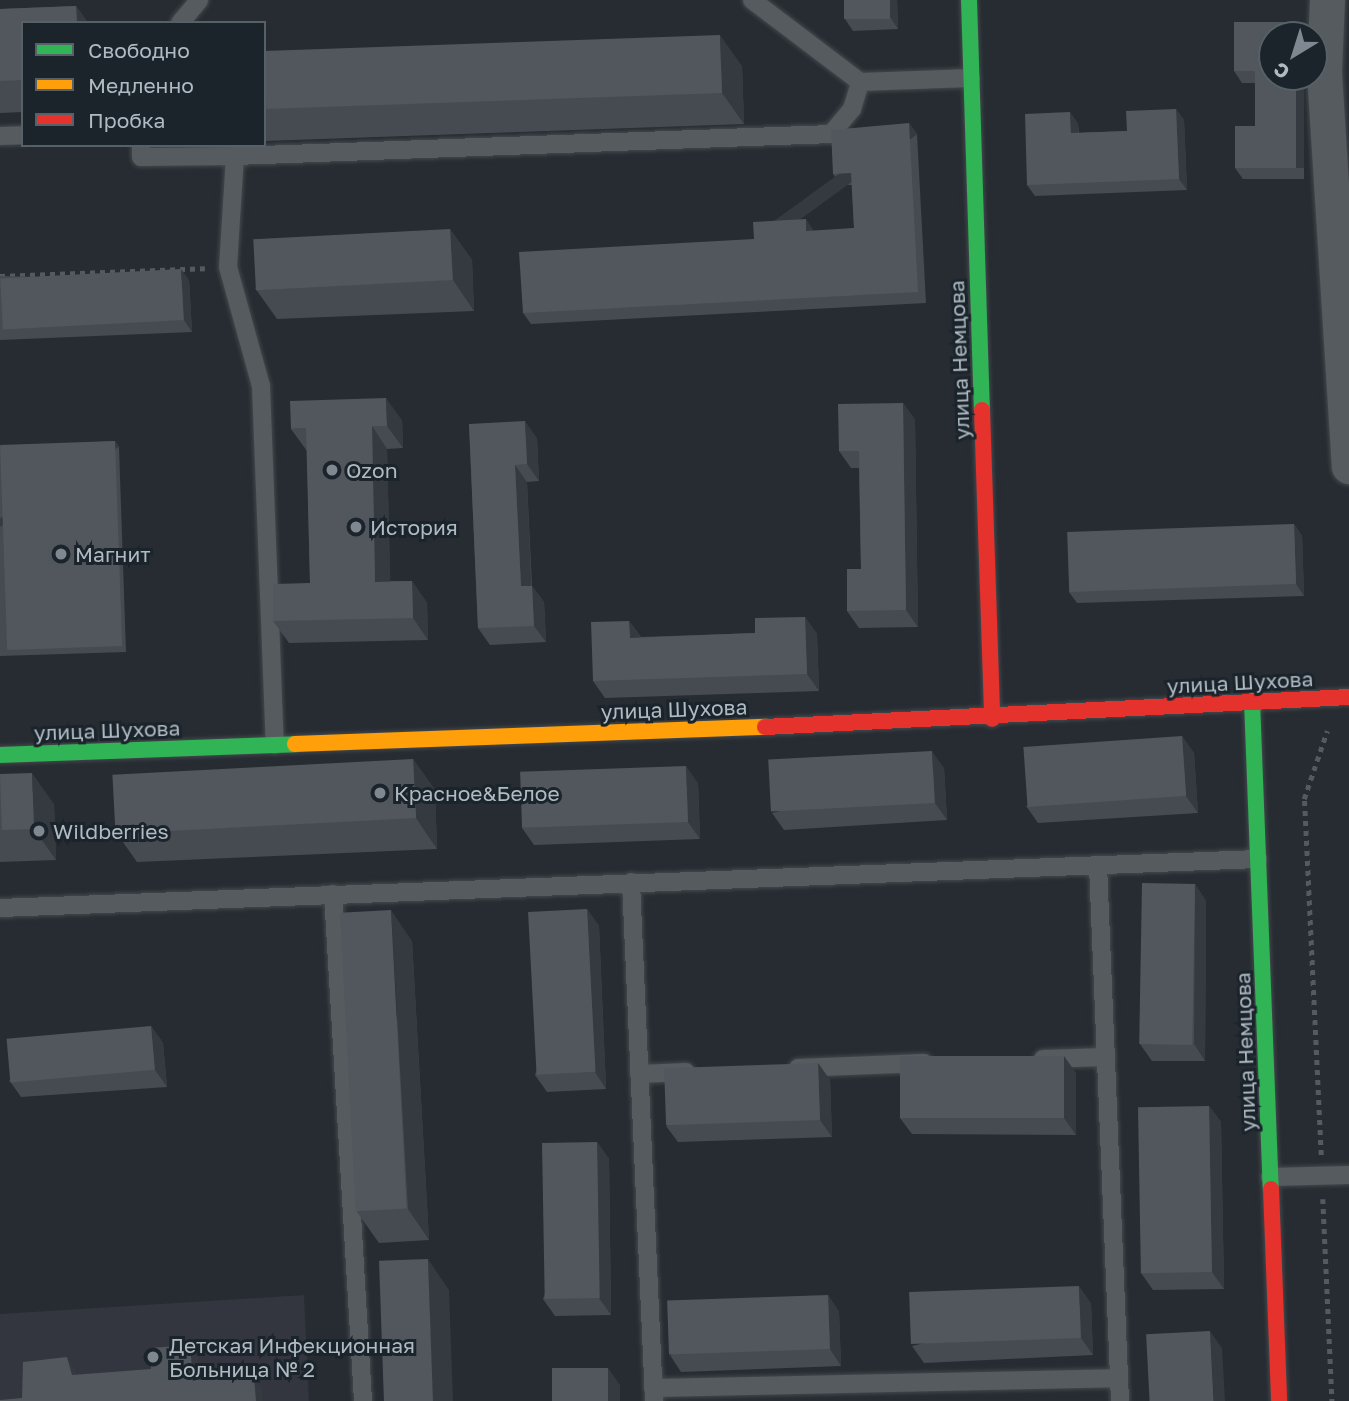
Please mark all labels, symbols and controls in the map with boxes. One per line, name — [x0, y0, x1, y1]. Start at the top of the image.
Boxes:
legend — [21, 21, 266, 147]
north arrow — [1258, 21, 1328, 91]
text: Свободно — [88, 37, 190, 63]
text: С — [1269, 58, 1293, 85]
text: Медленно — [88, 72, 194, 98]
text: Пробка — [88, 107, 166, 133]
street label: улица Немцова — [944, 280, 974, 440]
place label: Ozon — [346, 457, 398, 483]
marker: Ozon — [324, 462, 340, 478]
place label: История — [370, 514, 458, 540]
marker: История — [348, 519, 364, 535]
place label: Магнит — [75, 541, 150, 567]
marker: Магнит — [53, 546, 69, 562]
street label: улица Шухова — [1166, 666, 1314, 698]
street label: улица Шухова — [600, 694, 748, 724]
street label: улица Шухова — [33, 715, 181, 745]
place label: Красное&Белое — [394, 780, 560, 806]
marker: Красное&Белое — [372, 785, 388, 801]
place label: Wildberries — [53, 818, 169, 844]
marker: Wildberries — [31, 823, 47, 839]
street label: улица Немцова — [1230, 972, 1260, 1132]
place label: Детская Инфекционная Больница № 2 — [169, 1332, 415, 1382]
marker: Детская Инфекционная Больница № 2 — [143, 1347, 163, 1367]

